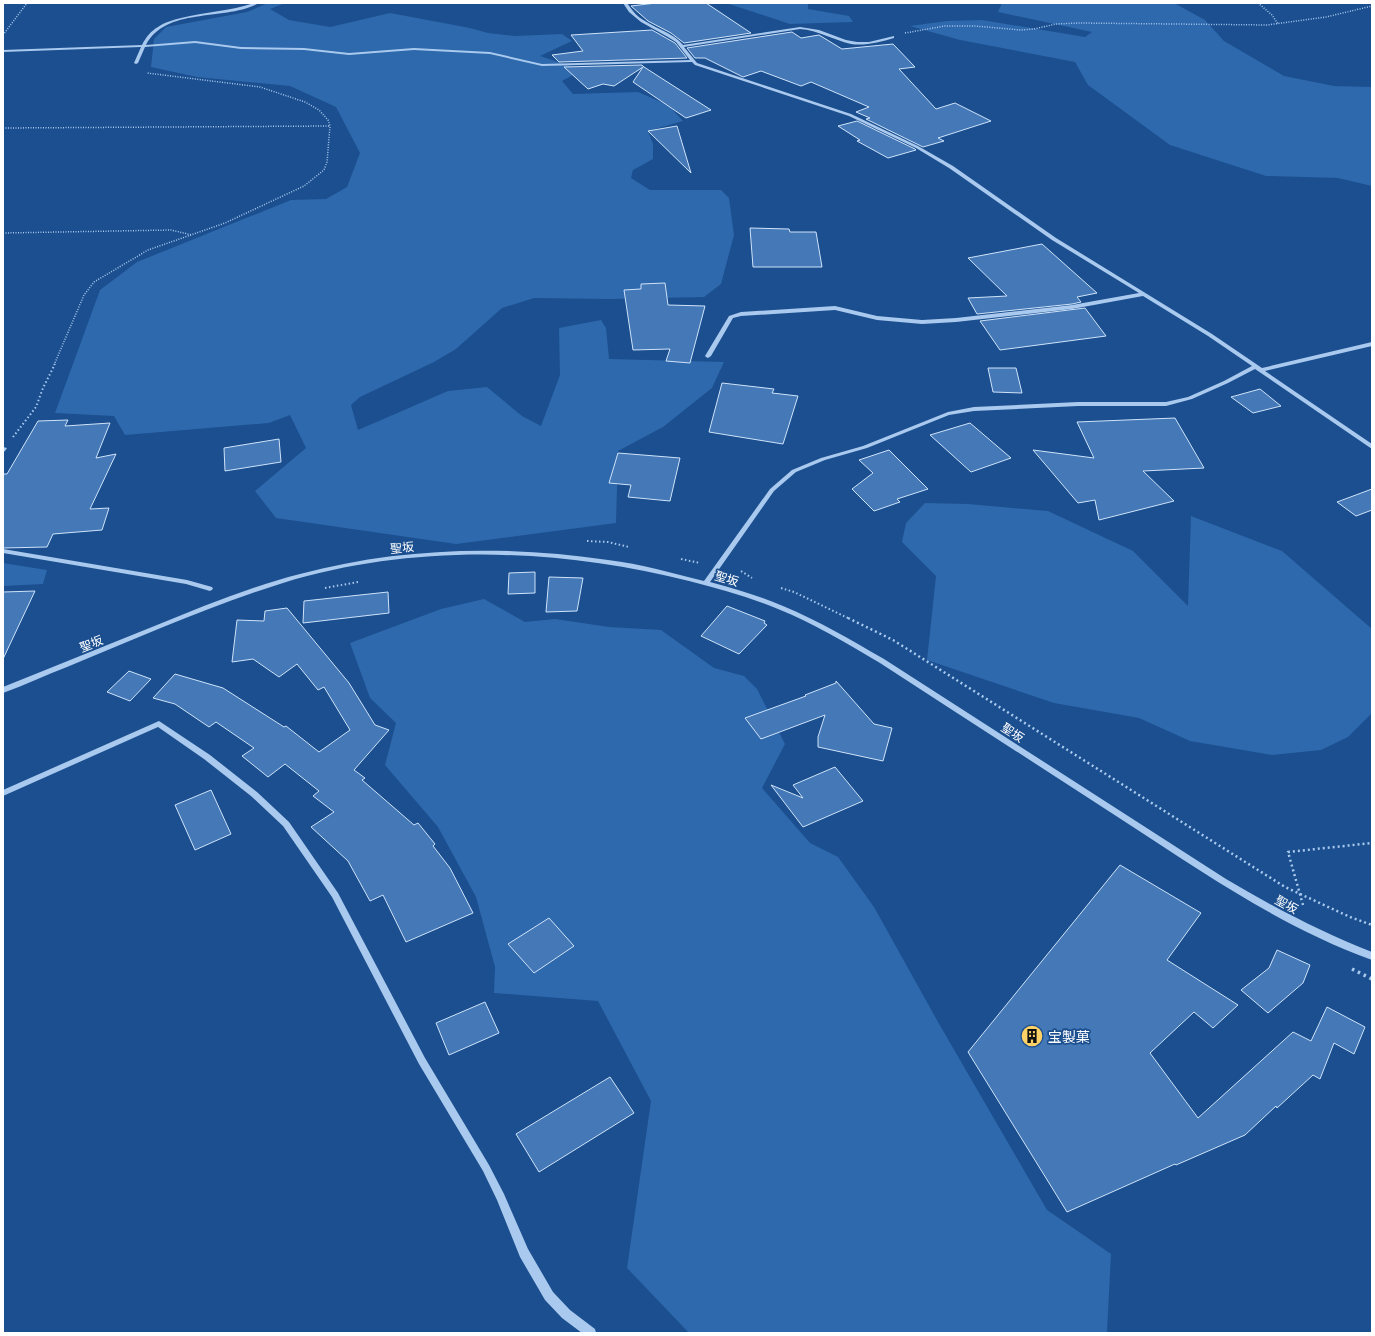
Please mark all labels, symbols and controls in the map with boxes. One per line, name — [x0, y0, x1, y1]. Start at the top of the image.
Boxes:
street label: 聖坂 — [389, 539, 415, 555]
street label: 聖坂 — [713, 568, 741, 588]
street label: 聖坂 — [77, 632, 105, 654]
street label: 聖坂 — [999, 720, 1027, 744]
street label: 聖坂 — [1273, 892, 1301, 916]
building icon: 宝製菓 — [1019, 1023, 1045, 1049]
place label: 宝製菓 — [1048, 1028, 1090, 1045]

